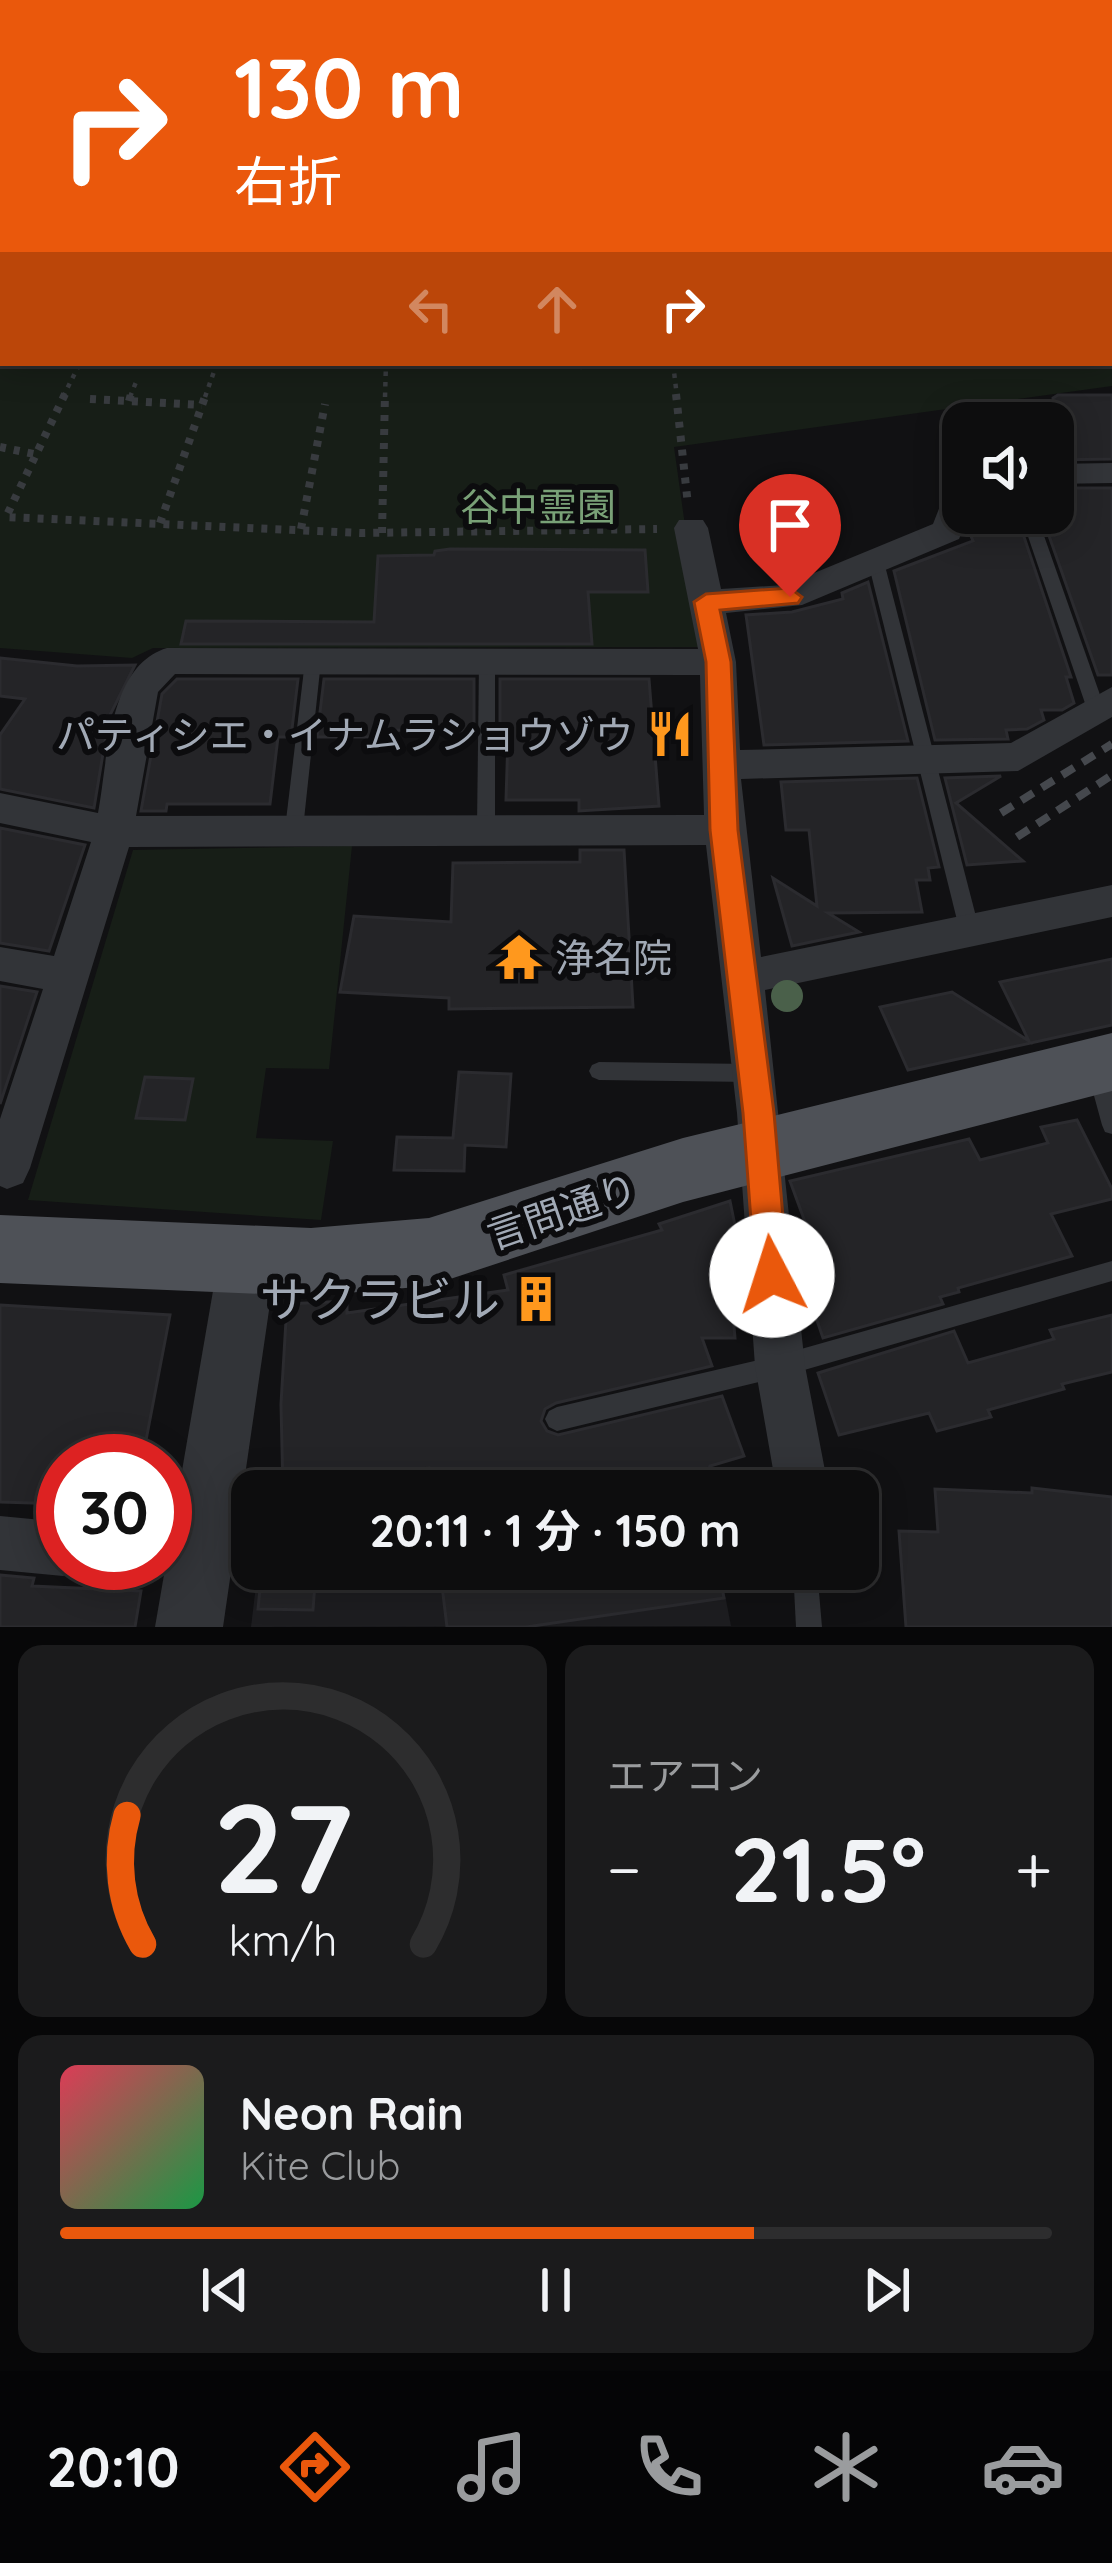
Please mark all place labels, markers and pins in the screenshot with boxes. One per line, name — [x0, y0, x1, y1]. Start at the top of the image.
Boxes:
pin — [739, 474, 841, 597]
restaurant icon: パティシエ・イナムラショウゾウ — [645, 709, 695, 759]
place label: パティシエ・イナムラショウゾウ — [56, 710, 634, 759]
temple icon: 浄名院 — [494, 932, 544, 982]
place label: 浄名院 — [555, 933, 672, 982]
place label: サクラビル — [260, 1269, 500, 1329]
building icon: サクラビル — [511, 1274, 561, 1324]

